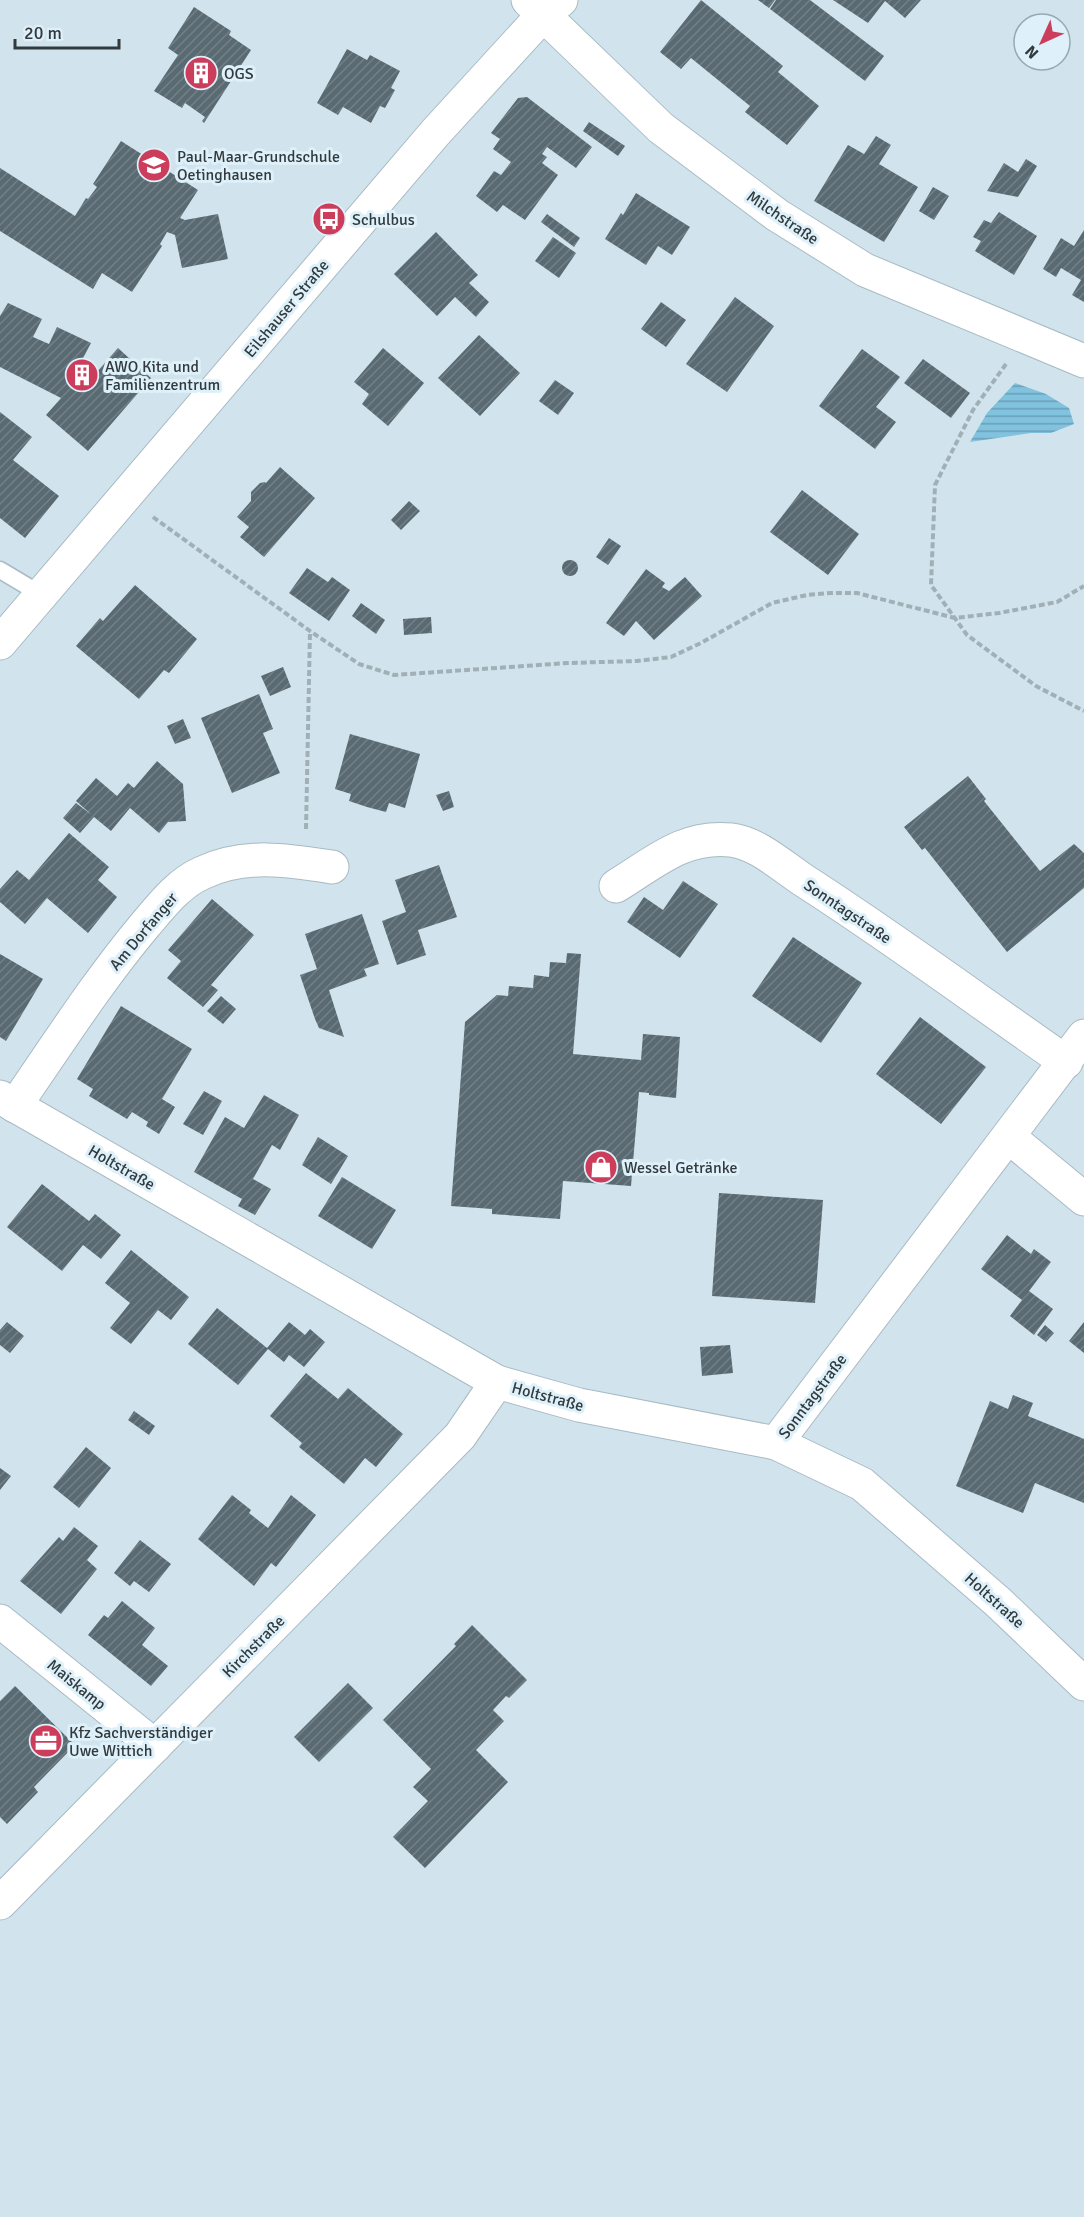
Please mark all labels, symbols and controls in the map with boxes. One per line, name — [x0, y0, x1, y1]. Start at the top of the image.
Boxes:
scale bar — [15, 12, 118, 50]
north arrow — [1012, 12, 1072, 72]
text: 20 m — [24, 22, 62, 44]
text: N — [1021, 41, 1043, 63]
building icon: OGS — [183, 55, 219, 91]
place label: OGS — [224, 64, 254, 84]
school or university icon: Paul-Maar-Grundschule Oetinghausen — [136, 147, 172, 183]
place label: Paul-Maar-Grundschule Oetinghausen — [177, 147, 340, 185]
street label: Milchstraße — [743, 186, 822, 249]
bus stop icon: Schulbus — [311, 201, 347, 237]
place label: Schulbus — [352, 210, 415, 230]
street label: Eilshauser Straße — [240, 256, 333, 362]
building icon: AWO Kita und Familienzentrum — [64, 357, 100, 393]
place label: AWO Kita und Familienzentrum — [105, 357, 220, 395]
street label: Sonntagstraße — [800, 875, 895, 948]
street label: Am Dorfanger — [105, 888, 182, 975]
street label: Holtstraße — [85, 1141, 158, 1195]
shop icon: Wessel Getränke — [583, 1149, 619, 1185]
place label: Wessel Getränke — [624, 1158, 737, 1178]
street label: Sonntagstraße — [774, 1350, 851, 1443]
street label: Holtstraße — [510, 1378, 586, 1416]
street label: Holtstraße — [960, 1569, 1028, 1633]
street label: Kirchstraße — [218, 1611, 289, 1682]
street label: Maiskamp — [43, 1655, 110, 1715]
office icon: Kfz Sachverständiger Uwe Wittich — [28, 1723, 64, 1759]
place label: Kfz Sachverständiger Uwe Wittich — [69, 1723, 213, 1761]

